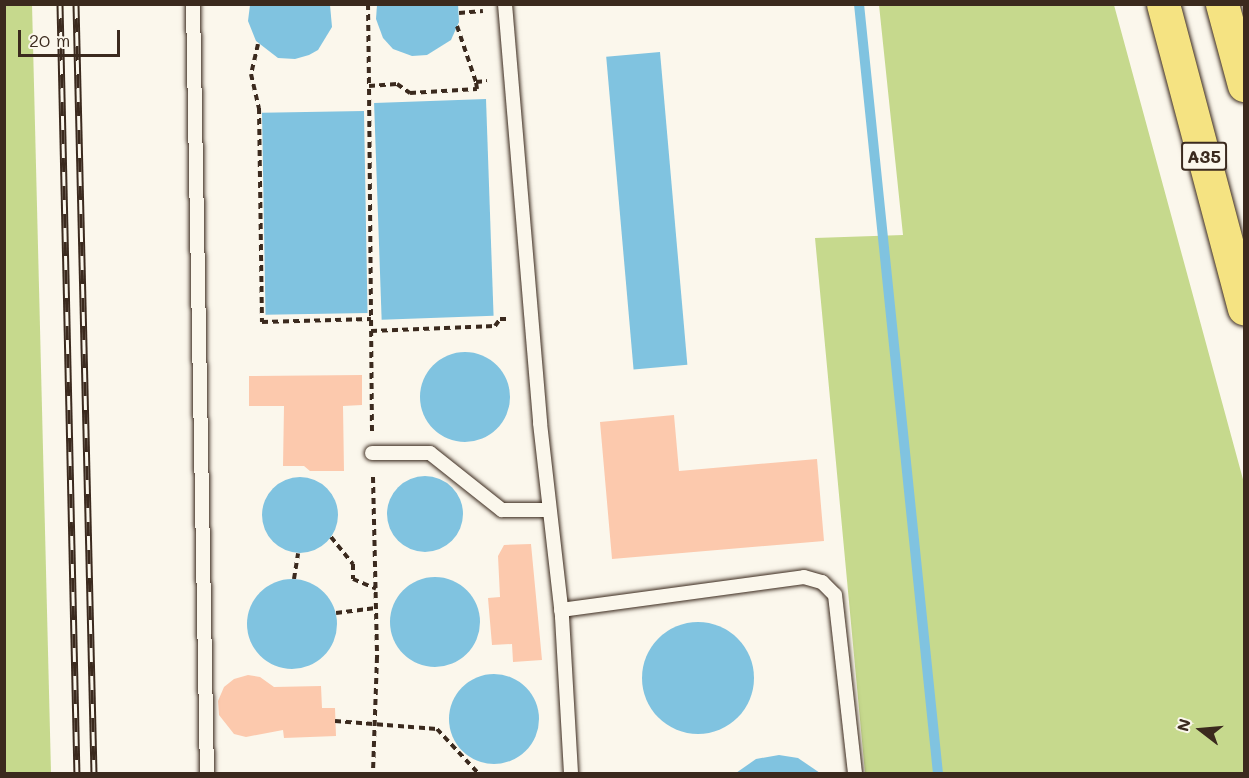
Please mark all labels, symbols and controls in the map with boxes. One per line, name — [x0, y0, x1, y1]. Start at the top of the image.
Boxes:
scale bar — [21, 18, 123, 56]
text: 20 m — [29, 28, 70, 52]
road number: A35 — [1180, 141, 1228, 171]
north arrow — [1171, 700, 1231, 760]
text: N — [1171, 716, 1195, 734]

